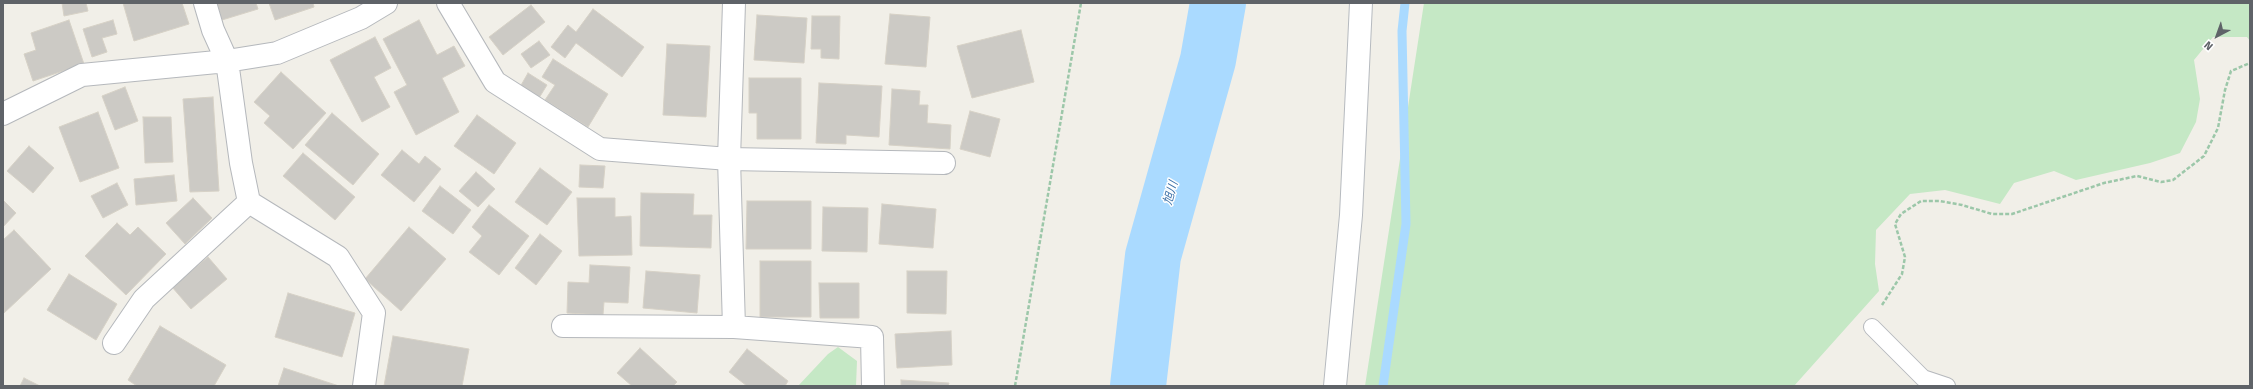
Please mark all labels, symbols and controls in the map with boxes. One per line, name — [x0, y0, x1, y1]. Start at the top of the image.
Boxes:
north arrow — [2197, 16, 2237, 56]
text: N — [2202, 38, 2216, 53]
water label: 旭川 — [1161, 179, 1181, 207]

